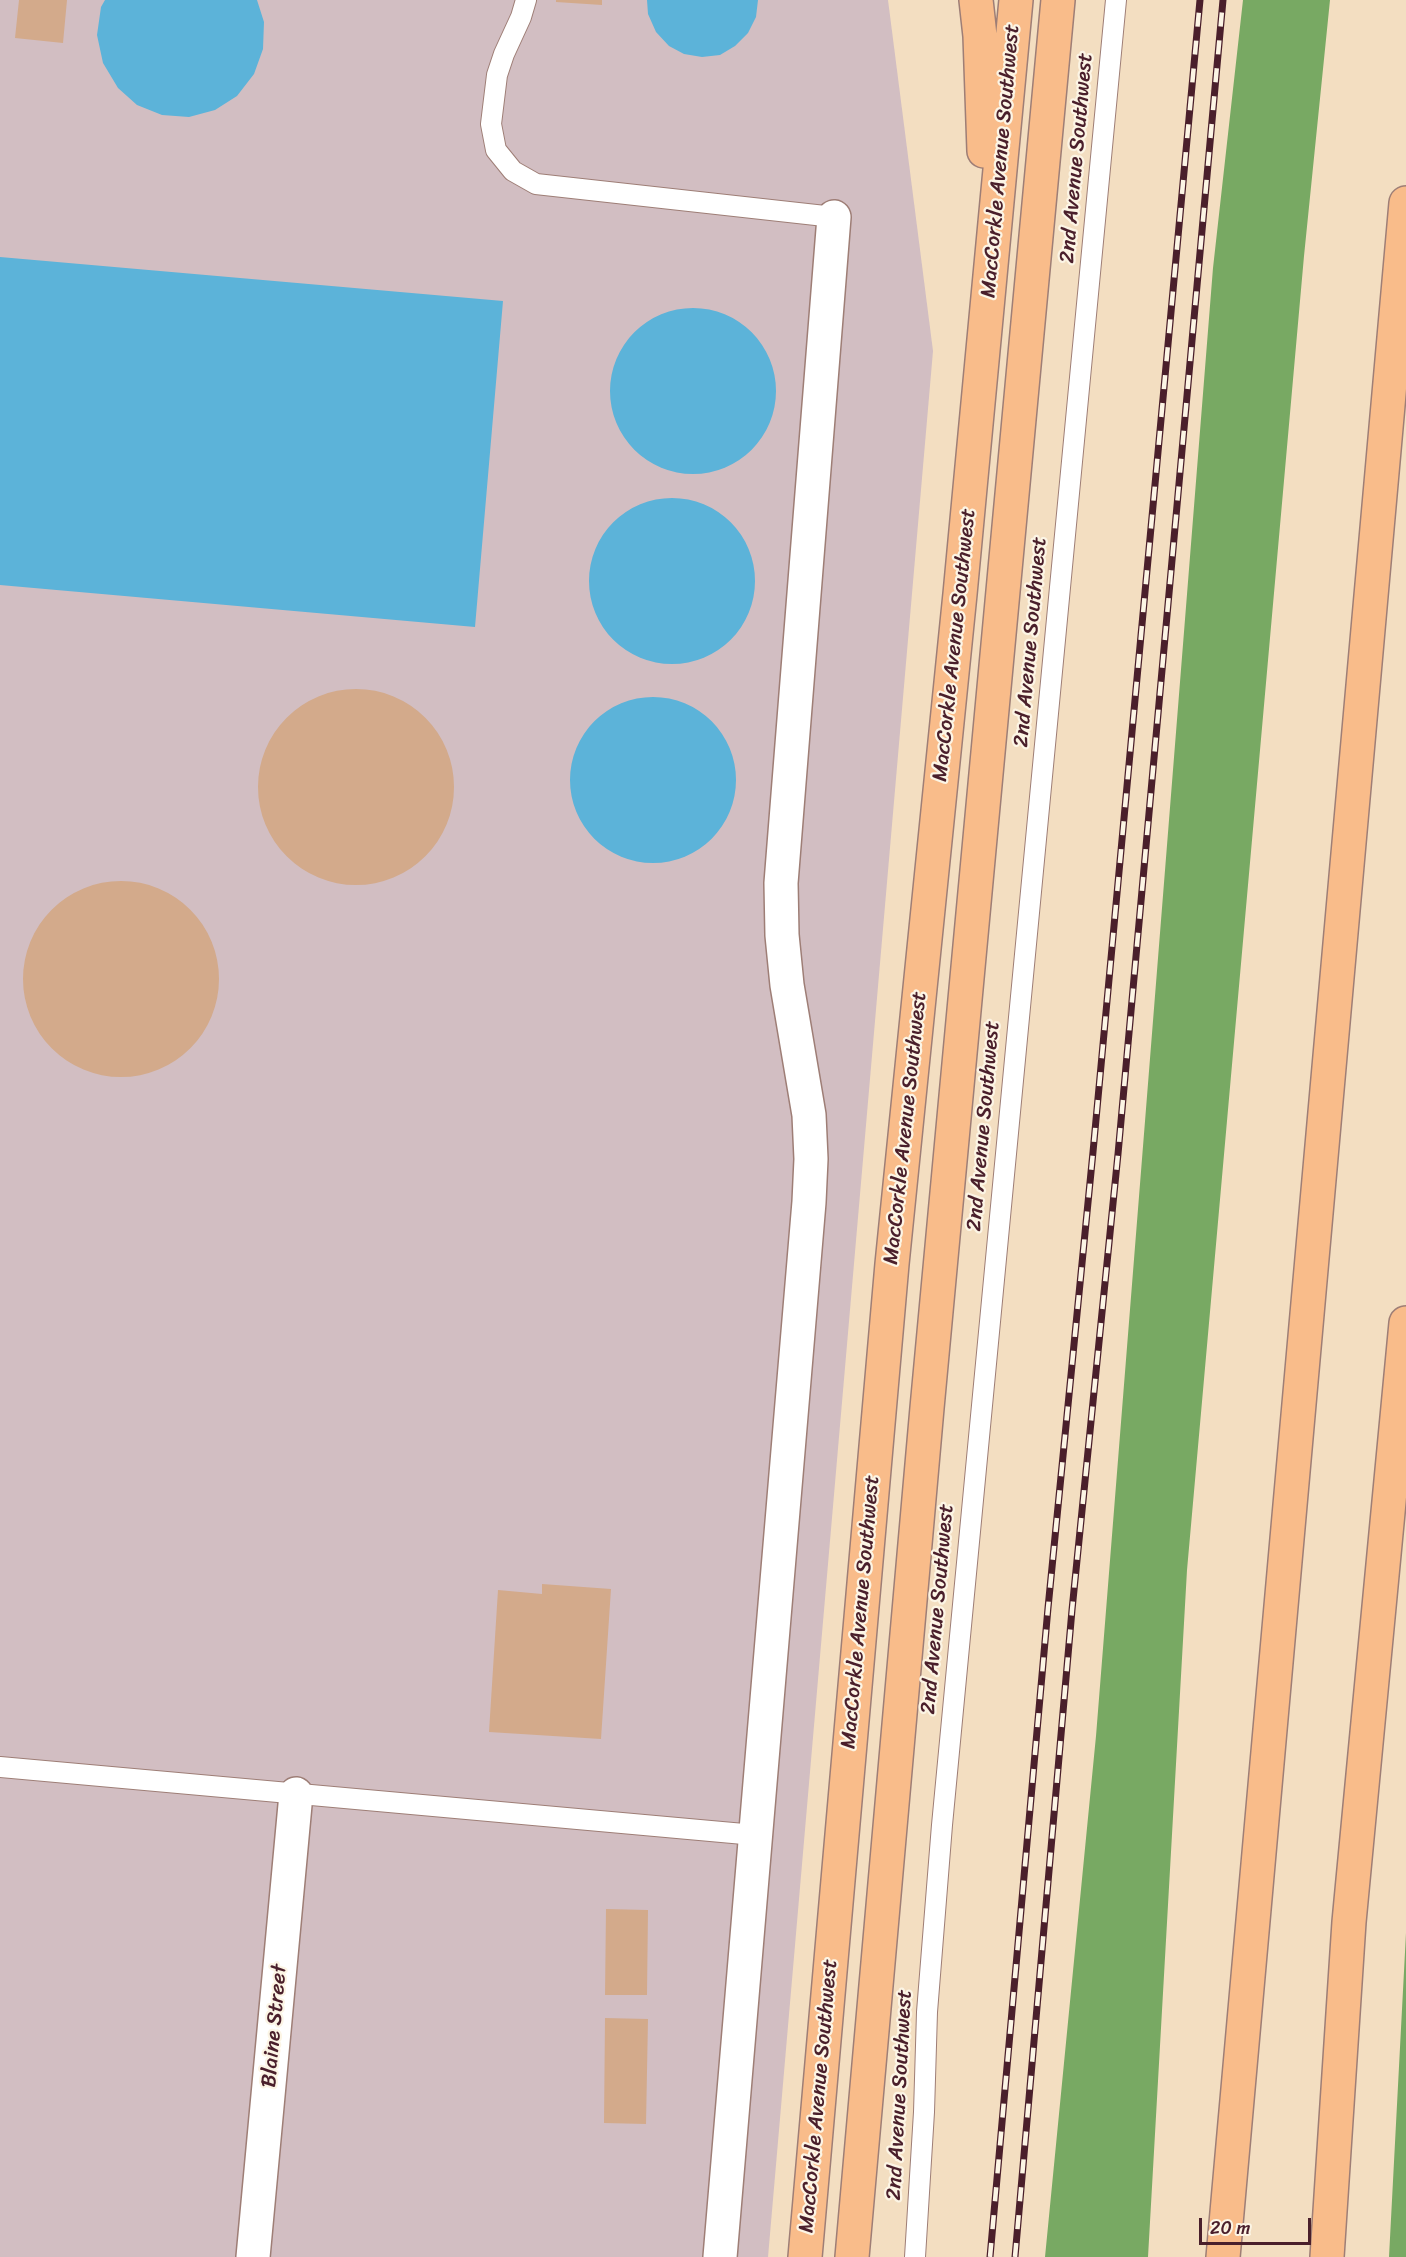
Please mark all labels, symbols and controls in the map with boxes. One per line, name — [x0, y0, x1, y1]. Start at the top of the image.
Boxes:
street label: MacCorkle Avenue Southwest — [976, 23, 1026, 299]
street label: 2nd Avenue Southwest — [1055, 52, 1099, 264]
street label: MacCorkle Avenue Southwest — [928, 507, 982, 783]
street label: 2nd Avenue Southwest — [1009, 536, 1053, 748]
street label: MacCorkle Avenue Southwest — [879, 990, 933, 1266]
street label: 2nd Avenue Southwest — [962, 1020, 1006, 1232]
street label: MacCorkle Avenue Southwest — [836, 1474, 886, 1750]
street label: 2nd Avenue Southwest — [916, 1503, 960, 1715]
street label: MacCorkle Avenue Southwest — [794, 1958, 844, 2234]
street label: Blaine Street — [257, 1963, 293, 2089]
street label: 2nd Avenue Southwest — [882, 1989, 918, 2201]
scale bar — [1202, 2206, 1314, 2244]
text: 20 m — [1210, 2212, 1250, 2244]

